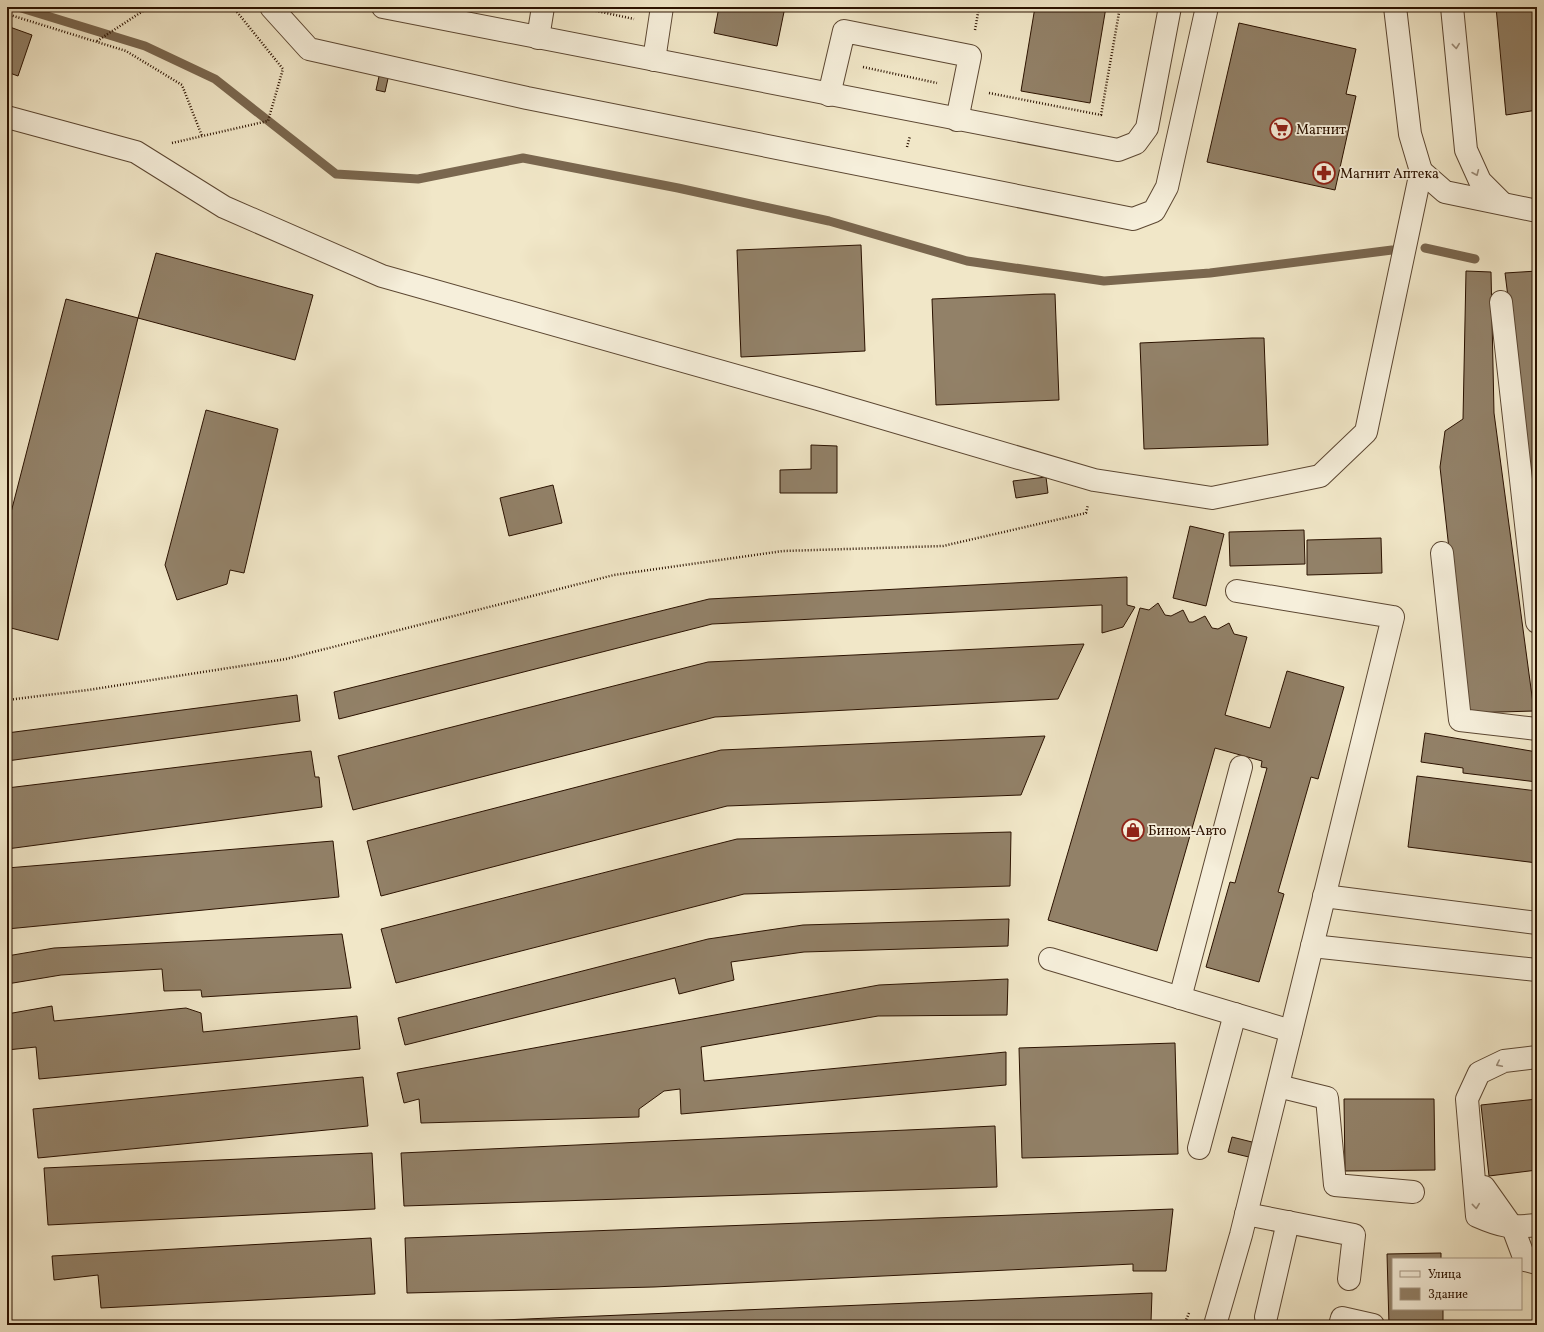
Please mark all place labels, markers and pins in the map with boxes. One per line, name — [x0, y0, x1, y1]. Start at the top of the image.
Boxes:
supermarket icon: Магнит — [1268, 116, 1294, 142]
place label: Магнит — [1296, 121, 1346, 140]
pharmacy icon: Магнит Аптека — [1311, 160, 1337, 186]
place label: Магнит Аптека — [1340, 165, 1439, 184]
shop icon: Бином-Авто — [1120, 817, 1146, 843]
place label: Бином-Авто — [1148, 822, 1226, 841]

